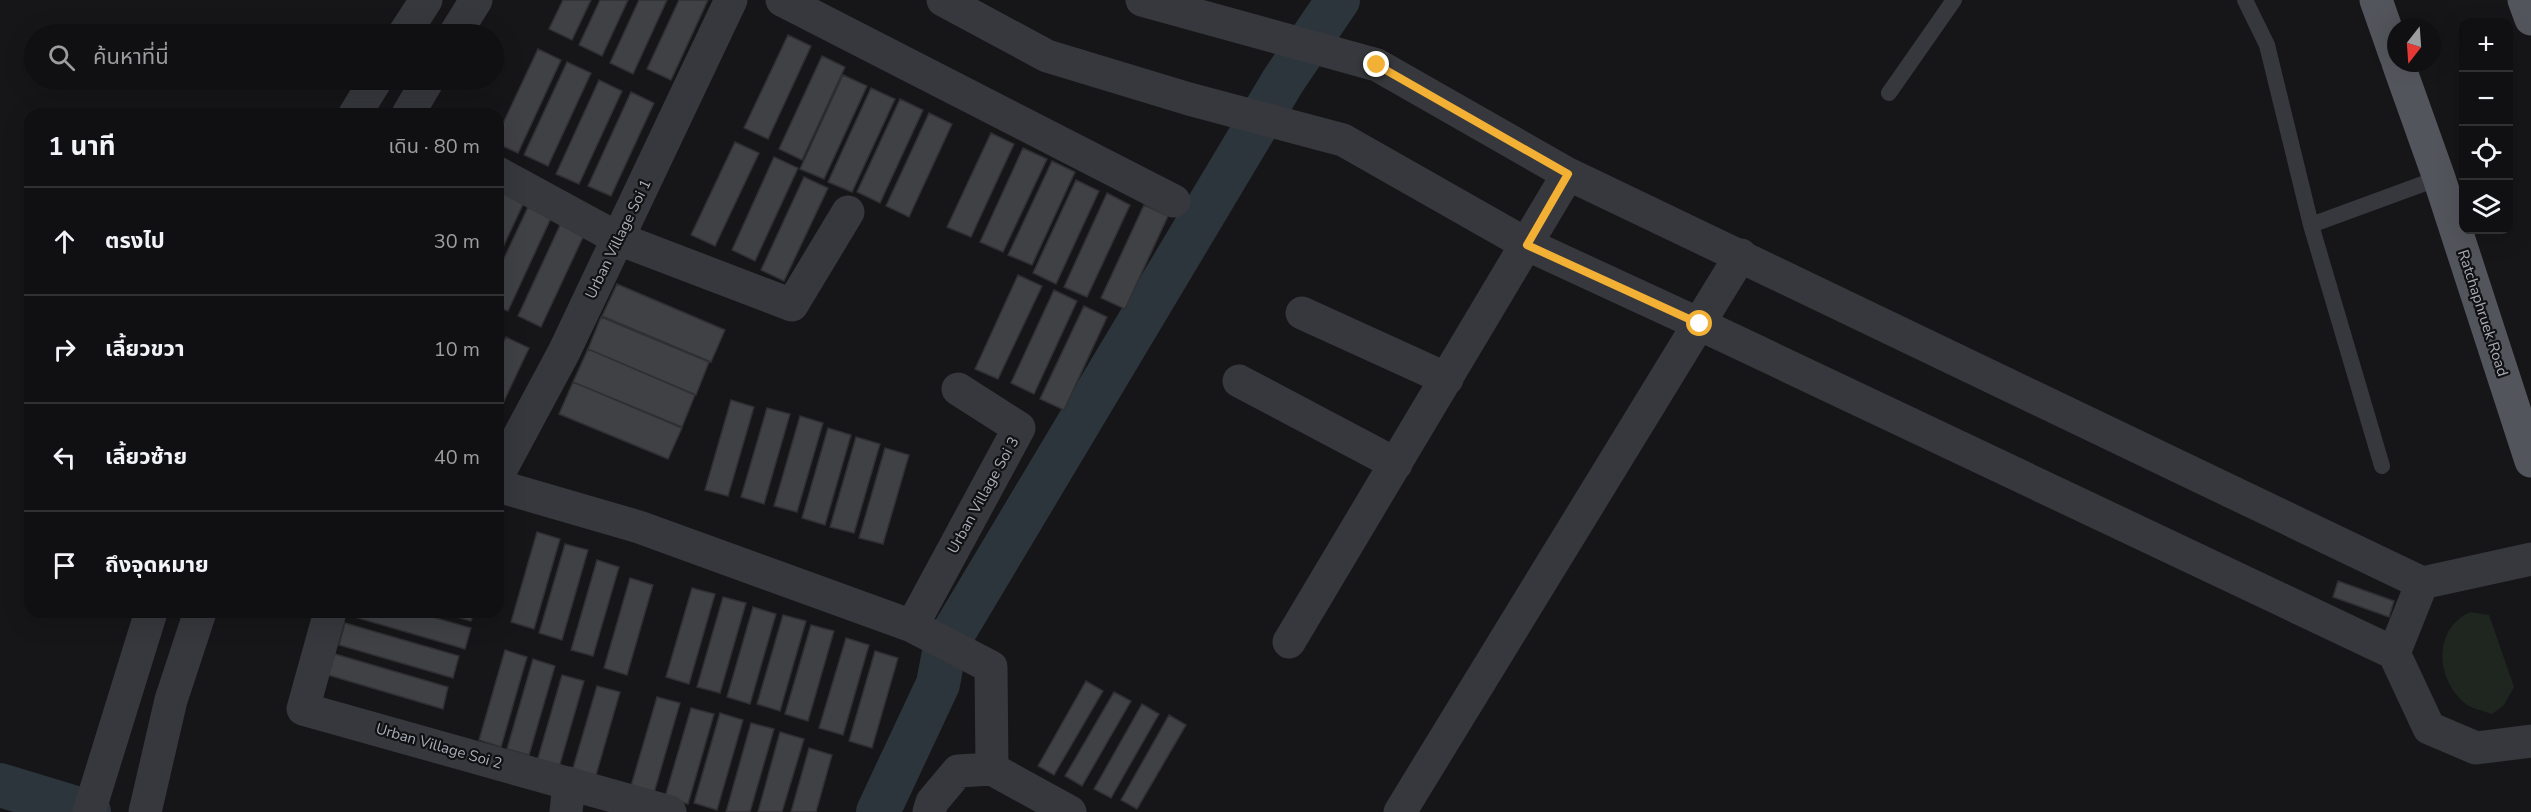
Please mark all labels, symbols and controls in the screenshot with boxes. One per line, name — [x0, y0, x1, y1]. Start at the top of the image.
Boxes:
north arrow — [2387, 18, 2441, 72]
map controls — [2459, 18, 2513, 234]
button: + — [2459, 18, 2513, 72]
search box — [24, 24, 504, 90]
icon: search — [45, 41, 78, 74]
text: ค้นหาที่นี่ — [93, 42, 169, 72]
route end — [1363, 51, 1389, 77]
button: − — [2459, 72, 2513, 126]
button: locate — [2459, 126, 2513, 180]
text: 1 นาที — [48, 129, 115, 164]
text: เดิน · 80 m — [389, 133, 480, 160]
street label: Urban Village Soi 1 — [580, 176, 656, 302]
button: layers — [2459, 180, 2513, 234]
icon: ahead — [48, 225, 81, 258]
text: ตรงไป — [105, 226, 165, 256]
text: 30 m — [434, 228, 480, 255]
street label: Ratchaphruek Road — [2453, 247, 2513, 379]
route start — [1686, 310, 1712, 336]
icon: right — [48, 333, 81, 366]
text: เลี้ยวขวา — [105, 334, 185, 364]
text: 10 m — [434, 336, 480, 363]
street label: Urban Village Soi 3 — [943, 433, 1023, 557]
icon: left — [48, 441, 81, 474]
text: เลี้ยวซ้าย — [105, 442, 187, 472]
text: 40 m — [434, 444, 480, 471]
icon: arrive — [48, 549, 81, 582]
text: ถึงจุดหมาย — [105, 550, 209, 580]
street label: Urban Village Soi 2 — [374, 718, 504, 774]

